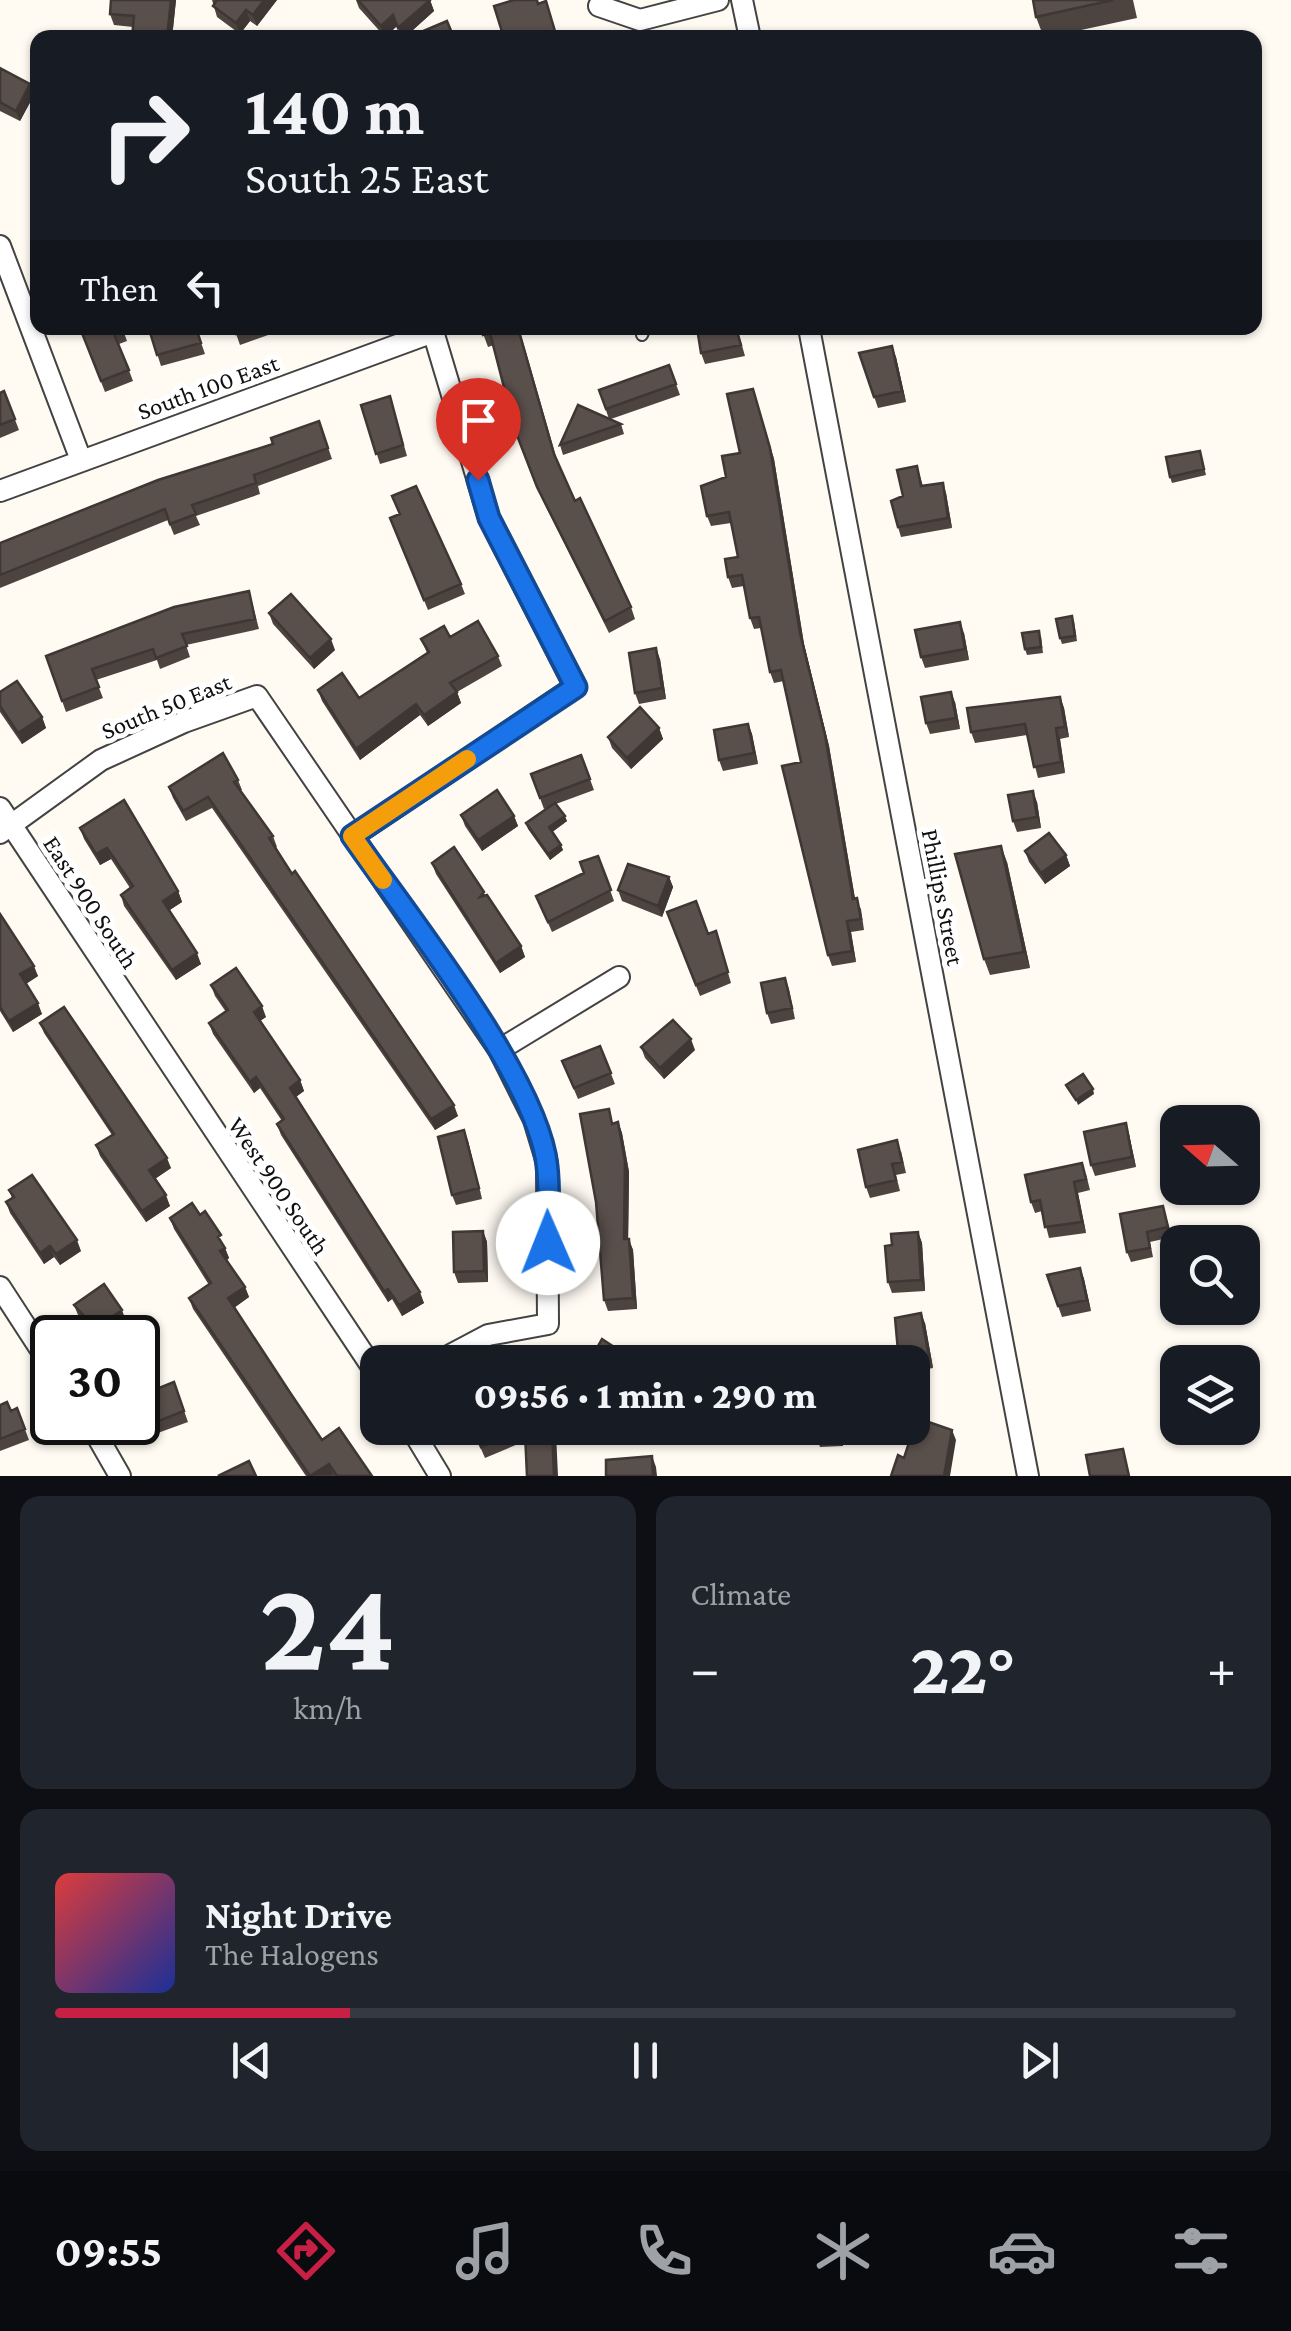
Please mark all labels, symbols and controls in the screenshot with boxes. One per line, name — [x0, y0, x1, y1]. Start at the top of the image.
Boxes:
icon: right — [80, 70, 210, 200]
text: 140 m — [245, 71, 424, 149]
text: South 25 East — [245, 153, 489, 203]
icon: left — [178, 260, 233, 315]
text: Then — [80, 267, 158, 309]
street label: South 100 East — [134, 349, 283, 425]
pin — [436, 378, 521, 481]
icon: arrive — [451, 393, 506, 448]
street label: South 50 East — [97, 667, 236, 744]
street label: Phillips Street — [916, 827, 970, 968]
street label: East 900 South — [38, 831, 144, 973]
north arrow — [1160, 1105, 1260, 1205]
map controls — [1160, 1105, 1260, 1445]
street label: West 900 South — [223, 1112, 335, 1260]
position arrow — [496, 1191, 600, 1295]
button: search — [1160, 1225, 1260, 1325]
speed limit sign: 30 — [30, 1315, 160, 1445]
button: layers — [1160, 1345, 1260, 1445]
text: 09:56 · 1 min · 290 m — [474, 1374, 816, 1416]
text: 24 — [260, 1552, 396, 1697]
text: Climate — [691, 1576, 791, 1612]
text: 22° — [910, 1626, 1016, 1709]
text: − — [691, 1638, 720, 1699]
text: + — [1207, 1638, 1236, 1699]
text: km/h — [293, 1690, 362, 1726]
text: Night Drive — [205, 1894, 392, 1936]
text: The Halogens — [205, 1936, 379, 1972]
icon: previous — [224, 2033, 279, 2088]
icon: pause — [618, 2033, 673, 2088]
icon: next — [1012, 2033, 1067, 2088]
icon: directions — [271, 2216, 341, 2286]
icon: music — [450, 2216, 520, 2286]
icon: phone — [629, 2216, 699, 2286]
icon: climate — [808, 2216, 878, 2286]
icon: car — [987, 2216, 1057, 2286]
icon: filters — [1166, 2216, 1236, 2286]
text: 09:55 — [55, 2226, 162, 2276]

